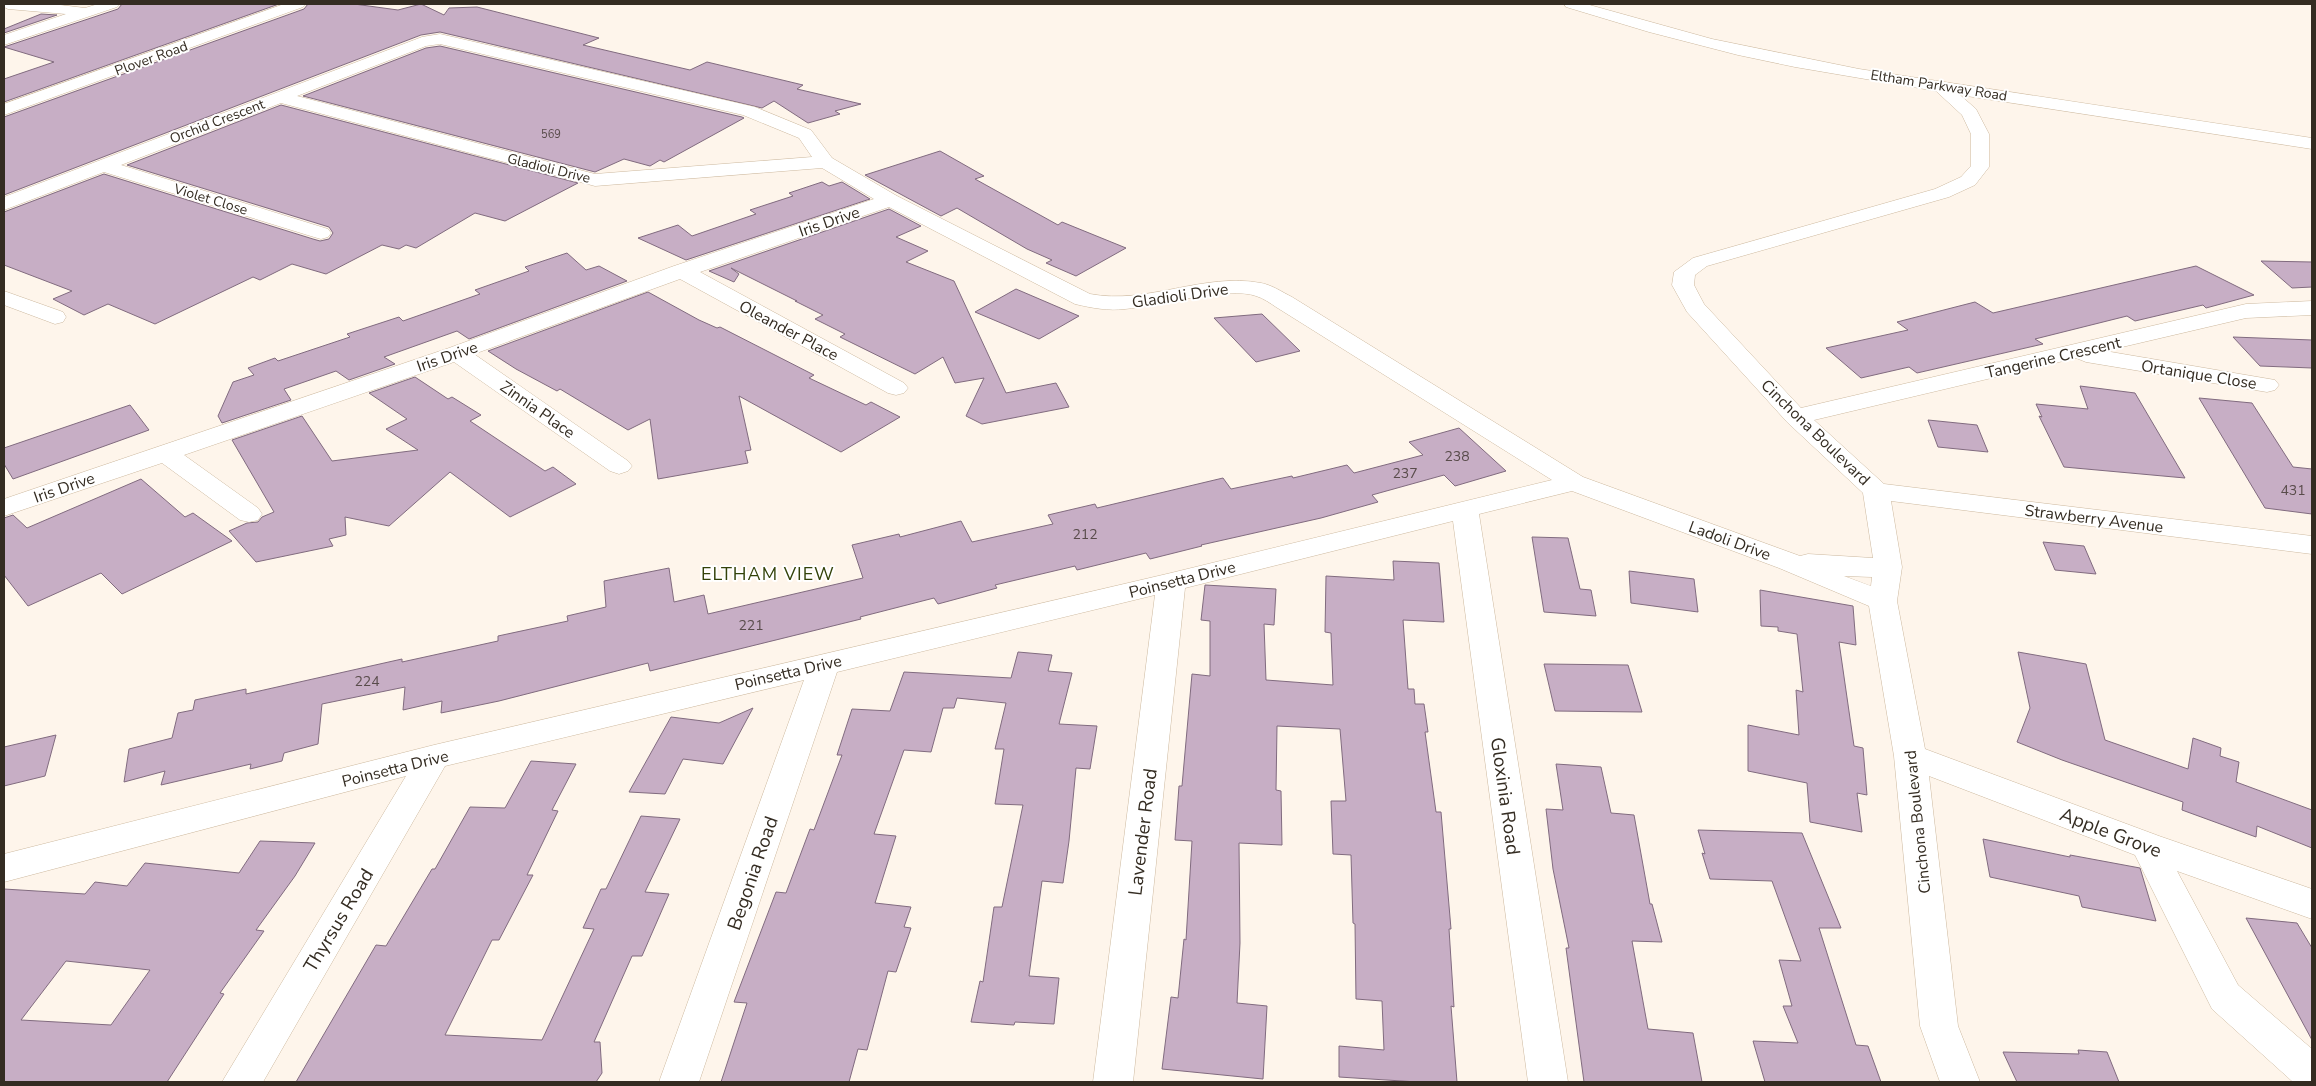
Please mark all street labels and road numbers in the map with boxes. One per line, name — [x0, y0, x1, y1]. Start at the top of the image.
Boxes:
street label: Plover Road — [112, 36, 190, 80]
street label: Eltham Parkway Road — [1869, 65, 2009, 106]
street label: Orchid Crescent — [167, 95, 267, 148]
street label: Gladioli Drive — [505, 149, 592, 188]
street label: Violet Close — [171, 179, 250, 220]
street label: Iris Drive — [796, 201, 863, 243]
street label: Gladioli Drive — [1130, 278, 1230, 314]
street label: Oleander Place — [735, 295, 842, 366]
street label: Tangerine Crescent — [1983, 332, 2123, 384]
street label: Iris Drive — [414, 336, 481, 378]
street label: Ortanique Close — [2139, 355, 2258, 395]
street label: Cinchona Boulevard — [1756, 375, 1875, 491]
street label: Zinnia Place — [496, 376, 579, 444]
street label: Iris Drive — [31, 467, 98, 509]
street label: Strawberry Avenue — [2023, 500, 2164, 538]
street label: Ladoli Drive — [1686, 516, 1774, 566]
street label: Poinsetta Drive — [1127, 556, 1238, 604]
street label: Poinsetta Drive — [733, 650, 844, 696]
street label: Gloxinia Road — [1484, 736, 1526, 857]
street label: Poinsetta Drive — [340, 745, 451, 793]
street label: Cinchona Boulevard — [1900, 749, 1936, 895]
street label: Lavender Road — [1122, 767, 1164, 897]
street label: Apple Grove — [2056, 802, 2165, 864]
street label: Begonia Road — [721, 813, 785, 934]
street label: Thyrsus Road — [298, 864, 380, 977]

